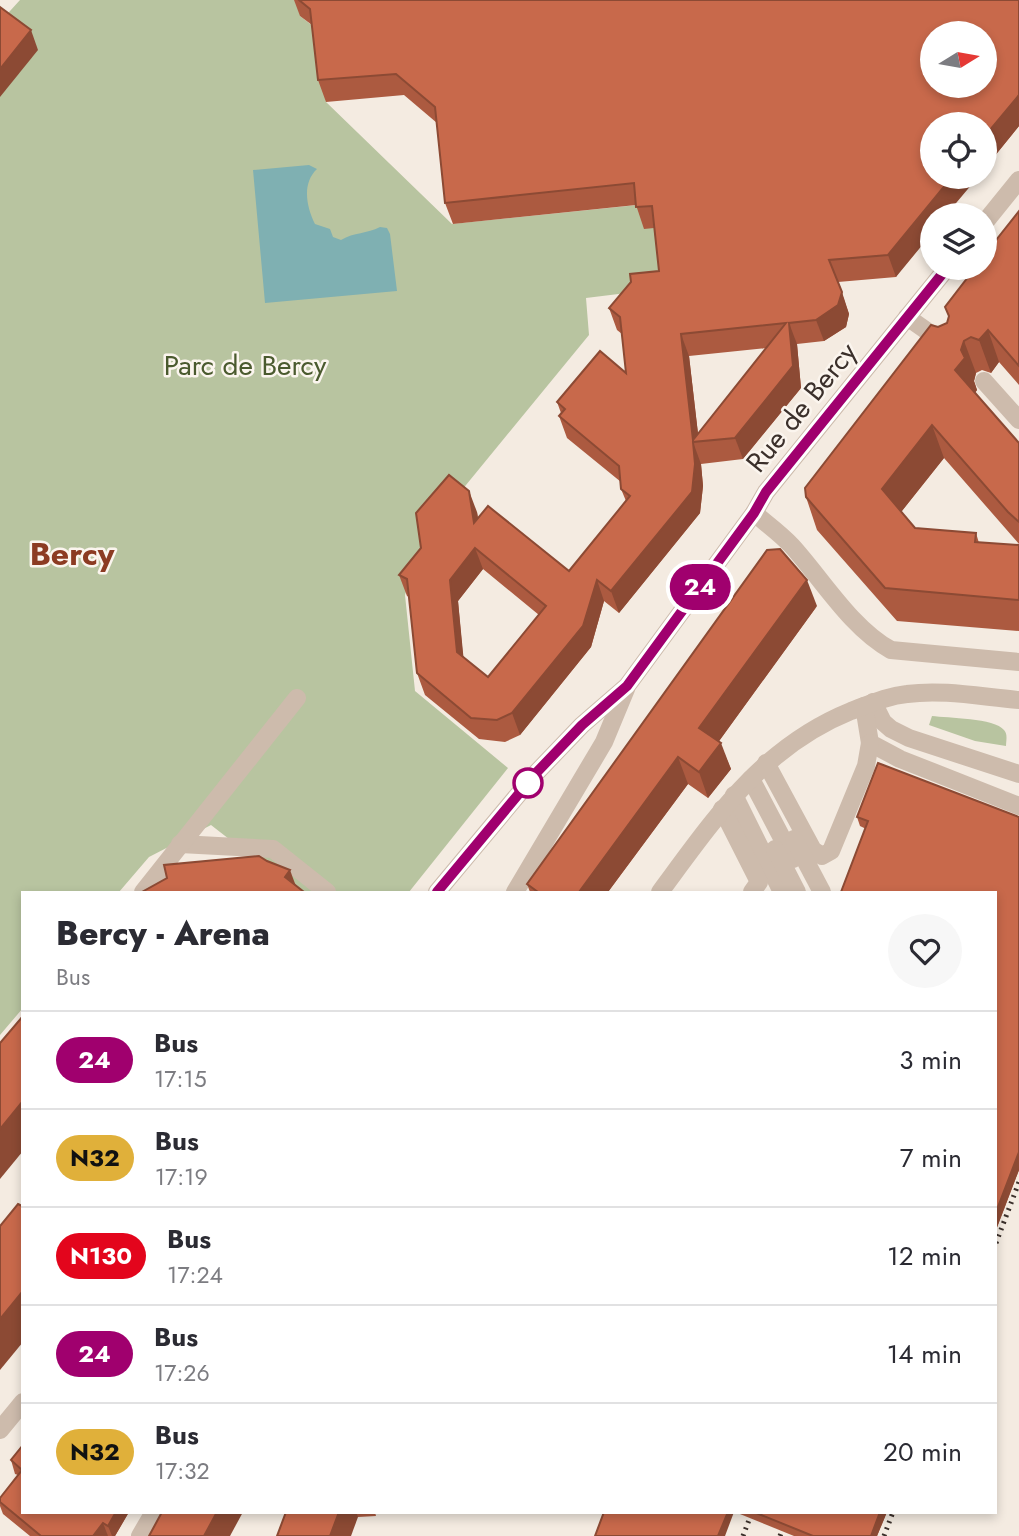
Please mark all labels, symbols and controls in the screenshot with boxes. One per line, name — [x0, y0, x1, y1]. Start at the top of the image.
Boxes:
north arrow — [920, 21, 998, 98]
map controls — [920, 21, 997, 280]
button: locate — [920, 112, 997, 189]
button: layers — [920, 203, 997, 280]
street label: Rue de Bercy — [736, 333, 867, 481]
park label: Parc de Bercy — [164, 345, 327, 386]
district label: Bercy — [30, 531, 115, 577]
line badge: 24 — [668, 564, 732, 610]
text: 24 — [684, 569, 716, 604]
unlabelled marker — [513, 768, 543, 798]
text: Bercy - Arena — [56, 910, 270, 957]
button: heart — [888, 914, 962, 988]
text: Bus — [56, 960, 90, 994]
text: Bus — [154, 1024, 198, 1062]
text: 3 min — [899, 1041, 962, 1079]
text: 24 — [78, 1042, 111, 1077]
text: 17:15 — [154, 1062, 207, 1096]
text: Bus — [155, 1122, 199, 1160]
text: 7 min — [900, 1139, 962, 1177]
text: N32 — [70, 1140, 120, 1175]
text: 17:19 — [155, 1160, 208, 1194]
text: Bus — [167, 1220, 211, 1258]
text: 12 min — [887, 1237, 962, 1275]
text: N130 — [70, 1238, 132, 1273]
text: 17:24 — [167, 1258, 223, 1292]
text: Bus — [154, 1318, 198, 1356]
text: 14 min — [887, 1335, 962, 1373]
text: 24 — [78, 1336, 111, 1371]
text: 17:26 — [154, 1356, 210, 1390]
text: Bus — [155, 1416, 199, 1454]
text: 20 min — [883, 1433, 962, 1471]
text: N32 — [70, 1434, 120, 1469]
text: 17:32 — [155, 1454, 210, 1488]

